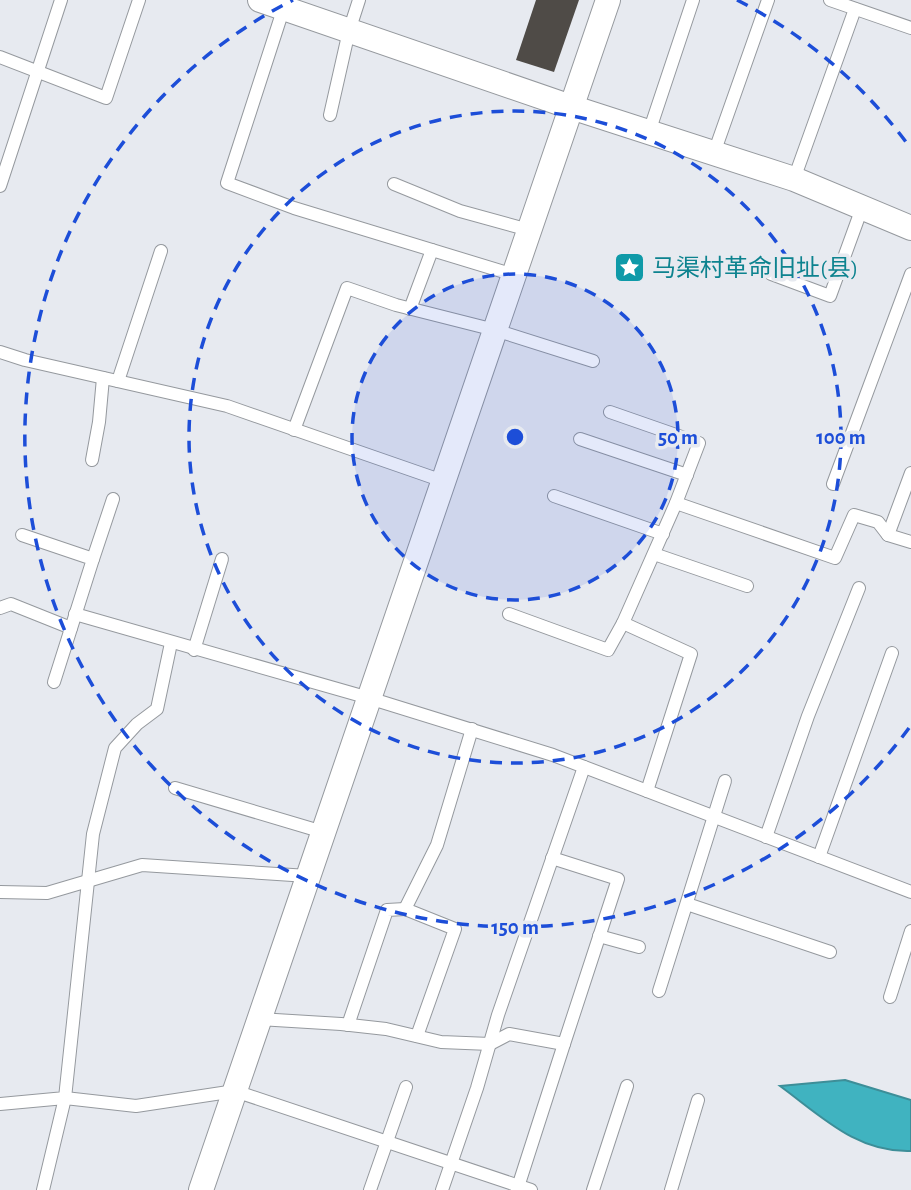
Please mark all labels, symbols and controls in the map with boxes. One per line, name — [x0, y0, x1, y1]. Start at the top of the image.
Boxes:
place icon: 马渠村革命旧址(县) — [612, 251, 646, 285]
place label: 马渠村革命旧址(县) — [652, 255, 858, 281]
centre of rings — [503, 425, 527, 449]
text: 50 m — [658, 427, 698, 448]
text: 100 m — [816, 427, 866, 448]
text: 150 m — [491, 917, 539, 938]

